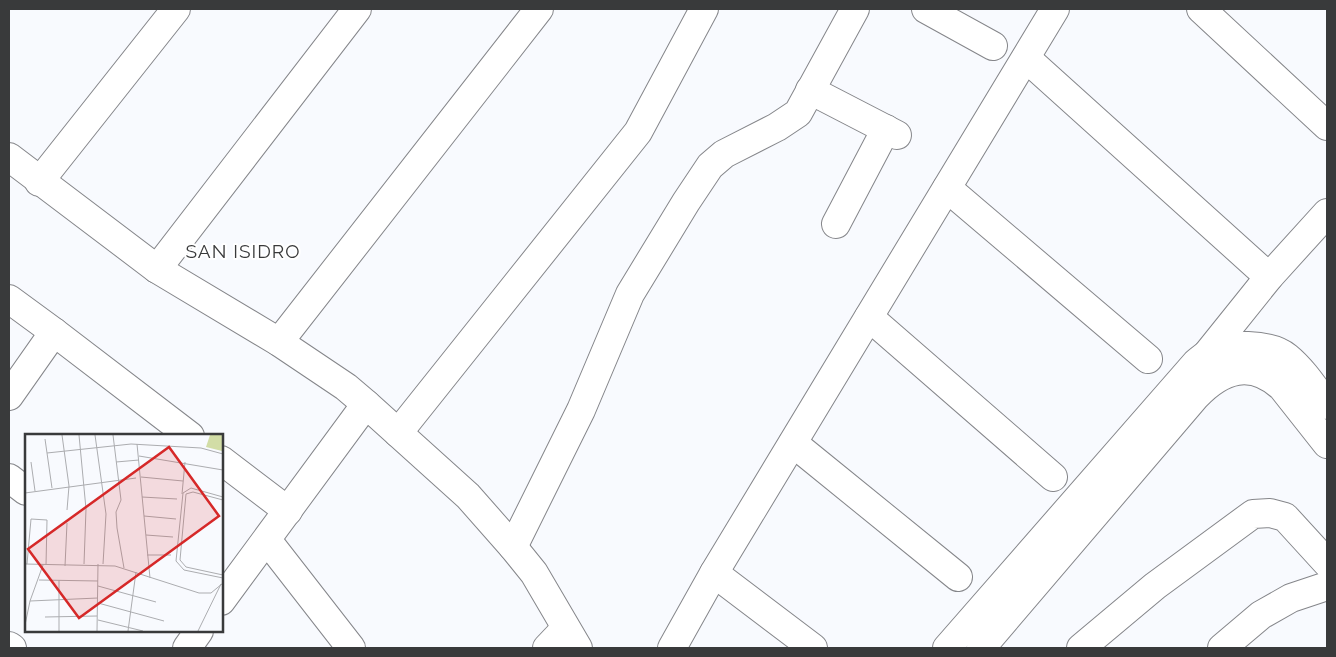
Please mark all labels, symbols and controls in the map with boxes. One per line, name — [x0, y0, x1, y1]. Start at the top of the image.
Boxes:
district label: SAN ISIDRO — [186, 240, 300, 262]
inset map — [25, 434, 222, 632]

